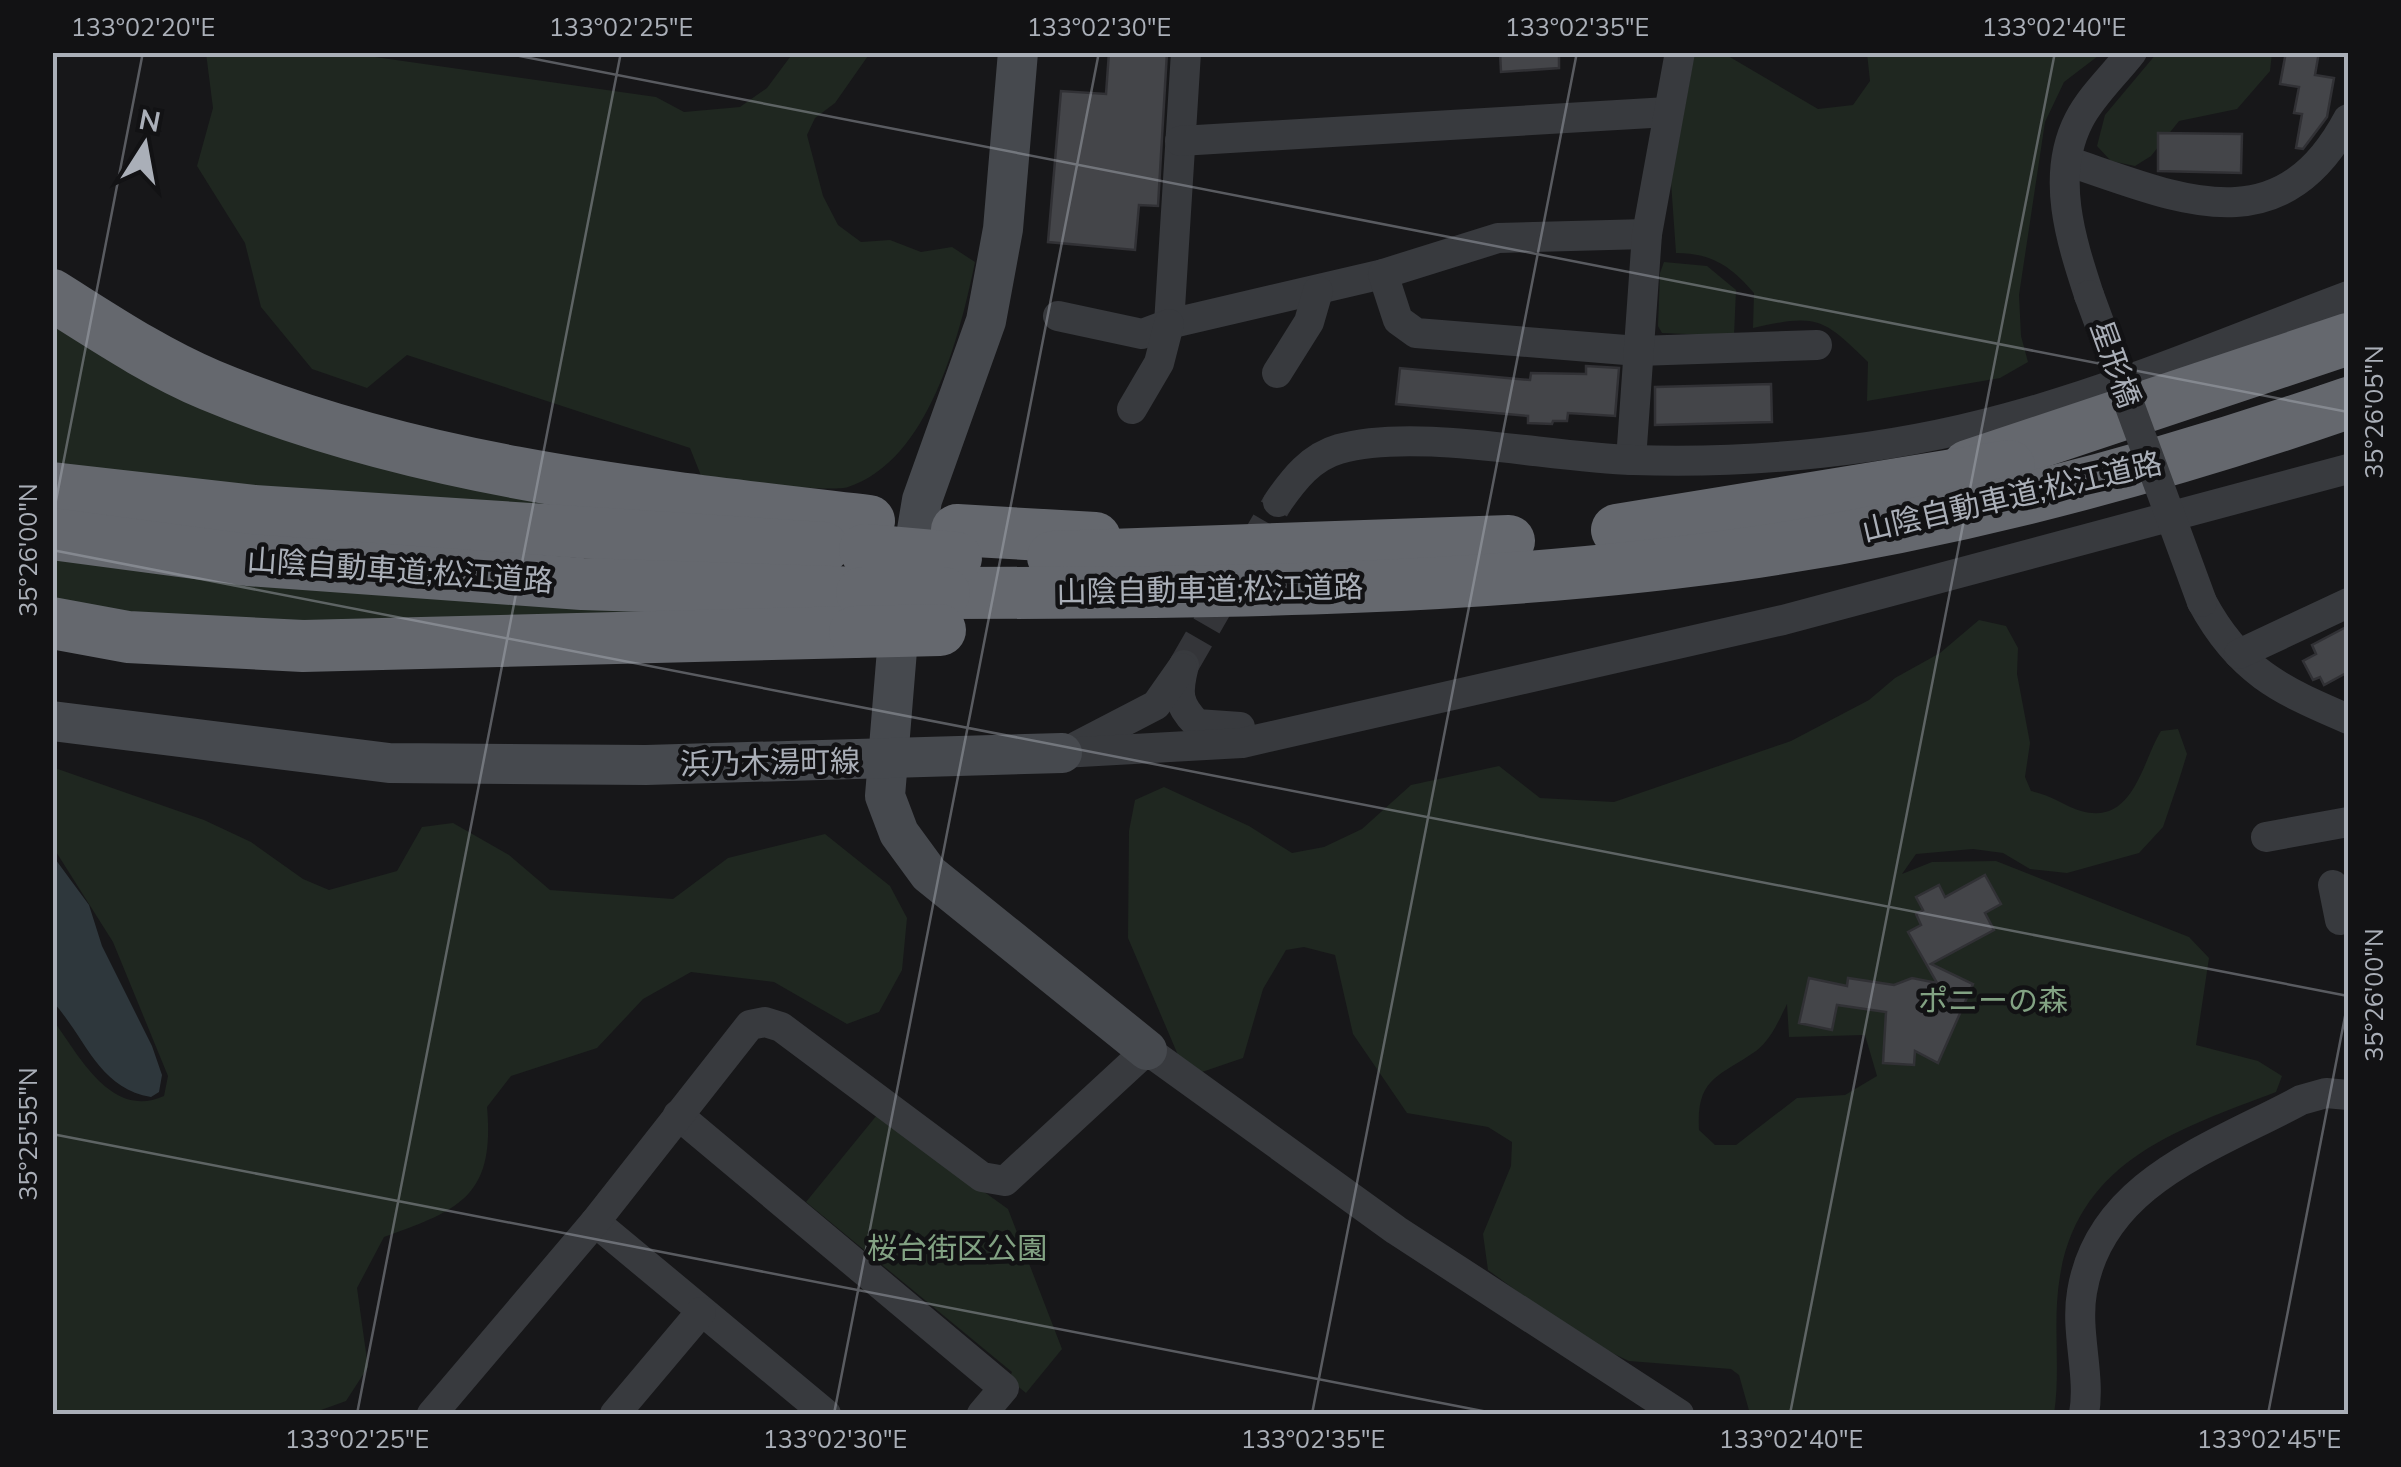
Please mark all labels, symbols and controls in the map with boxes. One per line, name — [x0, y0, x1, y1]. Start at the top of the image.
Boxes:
text: 133°02'20"E — [71, 11, 215, 42]
text: 133°02'25"E — [549, 11, 693, 42]
text: 133°02'30"E — [1027, 11, 1171, 42]
text: 133°02'35"E — [1505, 11, 1649, 42]
text: 133°02'40"E — [1982, 11, 2126, 42]
north arrow — [95, 95, 195, 195]
text: N — [136, 101, 164, 139]
street label: 星形橋 — [2083, 315, 2149, 412]
text: 35°26'05"N — [2358, 345, 2389, 479]
street label: 山陰自動車道;松江道路 — [1858, 443, 2166, 549]
text: 35°26'00"N — [12, 483, 43, 617]
street label: 山陰自動車道;松江道路 — [246, 540, 554, 600]
street label: 山陰自動車道;松江道路 — [1056, 567, 1364, 611]
street label: 浜乃木湯町線 — [680, 741, 860, 783]
text: 35°26'00"N — [2358, 928, 2389, 1062]
park label: ポニーの森 — [1918, 981, 2068, 1019]
text: 35°25'55"N — [12, 1067, 43, 1201]
park label: 桜台街区公園 — [867, 1229, 1047, 1267]
text: 133°02'25"E — [285, 1423, 429, 1454]
text: 133°02'30"E — [763, 1423, 907, 1454]
text: 133°02'35"E — [1241, 1423, 1385, 1454]
text: 133°02'40"E — [1719, 1423, 1863, 1454]
text: 133°02'45"E — [2197, 1423, 2341, 1454]

